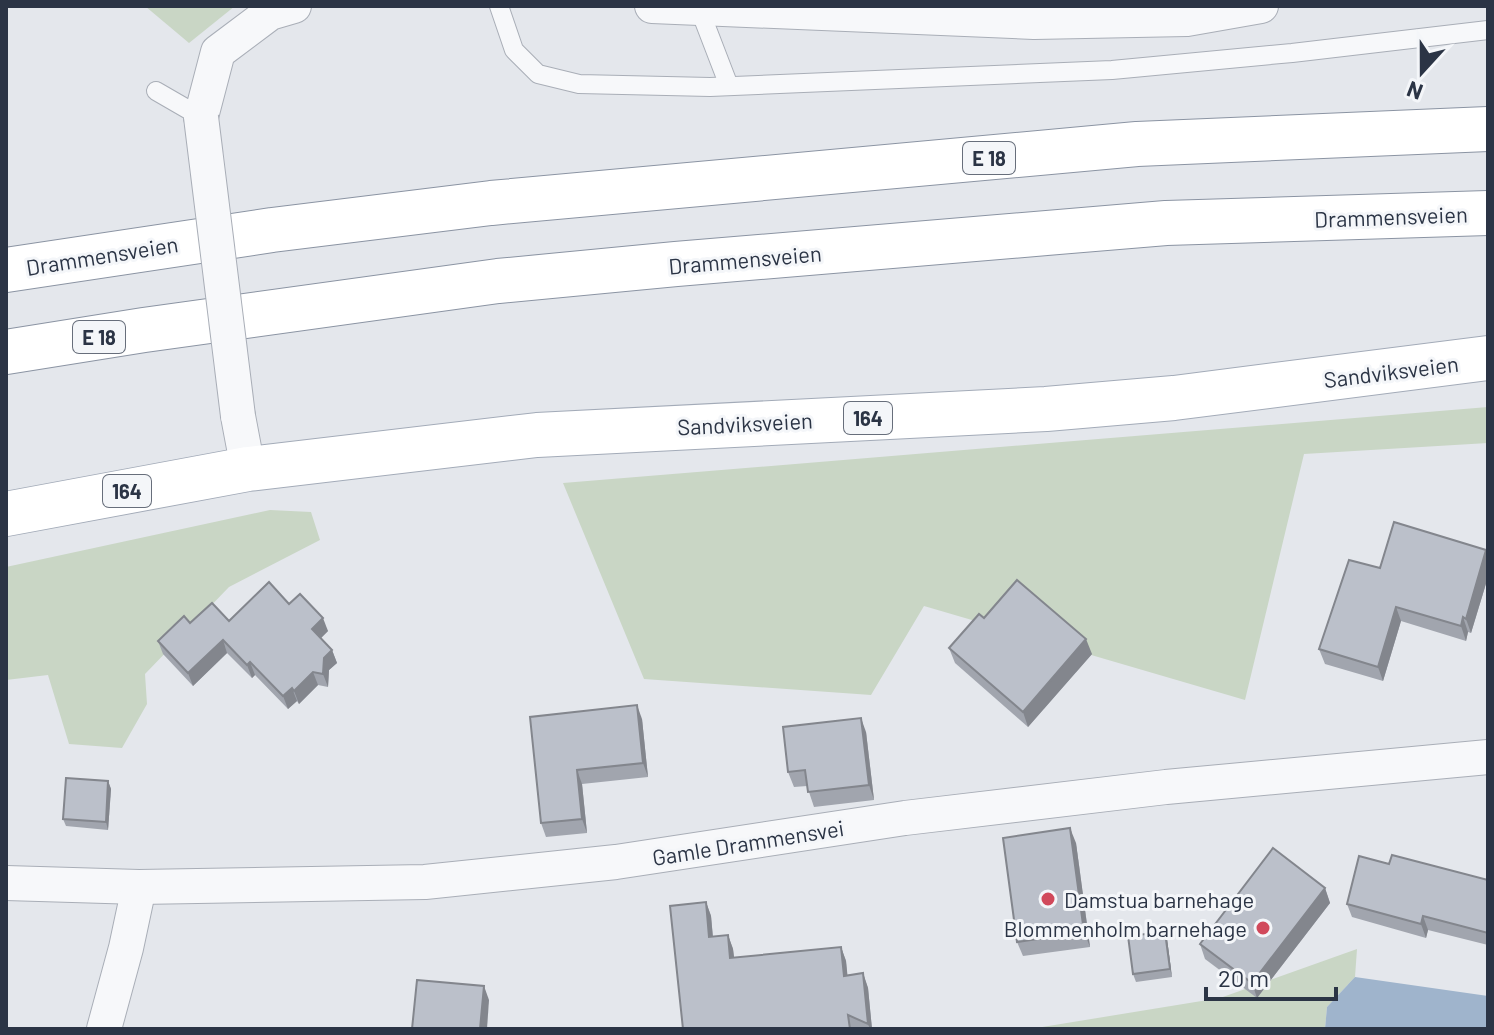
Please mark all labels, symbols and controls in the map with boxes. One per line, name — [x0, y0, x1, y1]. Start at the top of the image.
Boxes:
north arrow — [1382, 32, 1462, 112]
text: N — [1403, 77, 1426, 106]
road number: E 18 — [963, 142, 1015, 174]
street label: Drammensveien — [1314, 200, 1468, 232]
street label: Drammensveien — [24, 230, 180, 280]
street label: Drammensveien — [667, 239, 823, 279]
road number: E 18 — [73, 321, 125, 353]
street label: Sandviksveien — [1322, 350, 1460, 392]
road number: 164 — [844, 402, 892, 434]
street label: Sandviksveien — [677, 406, 813, 440]
road number: 164 — [103, 475, 151, 507]
street label: Gamle Drammensvei — [650, 814, 846, 870]
place label: Damstua barnehage — [1064, 886, 1254, 912]
marker: Damstua barnehage — [1039, 890, 1057, 908]
place label: Blommenholm barnehage — [1004, 915, 1247, 941]
marker: Blommenholm barnehage — [1254, 919, 1272, 937]
scale bar — [1206, 951, 1336, 1001]
text: 20 m — [1218, 963, 1269, 992]

